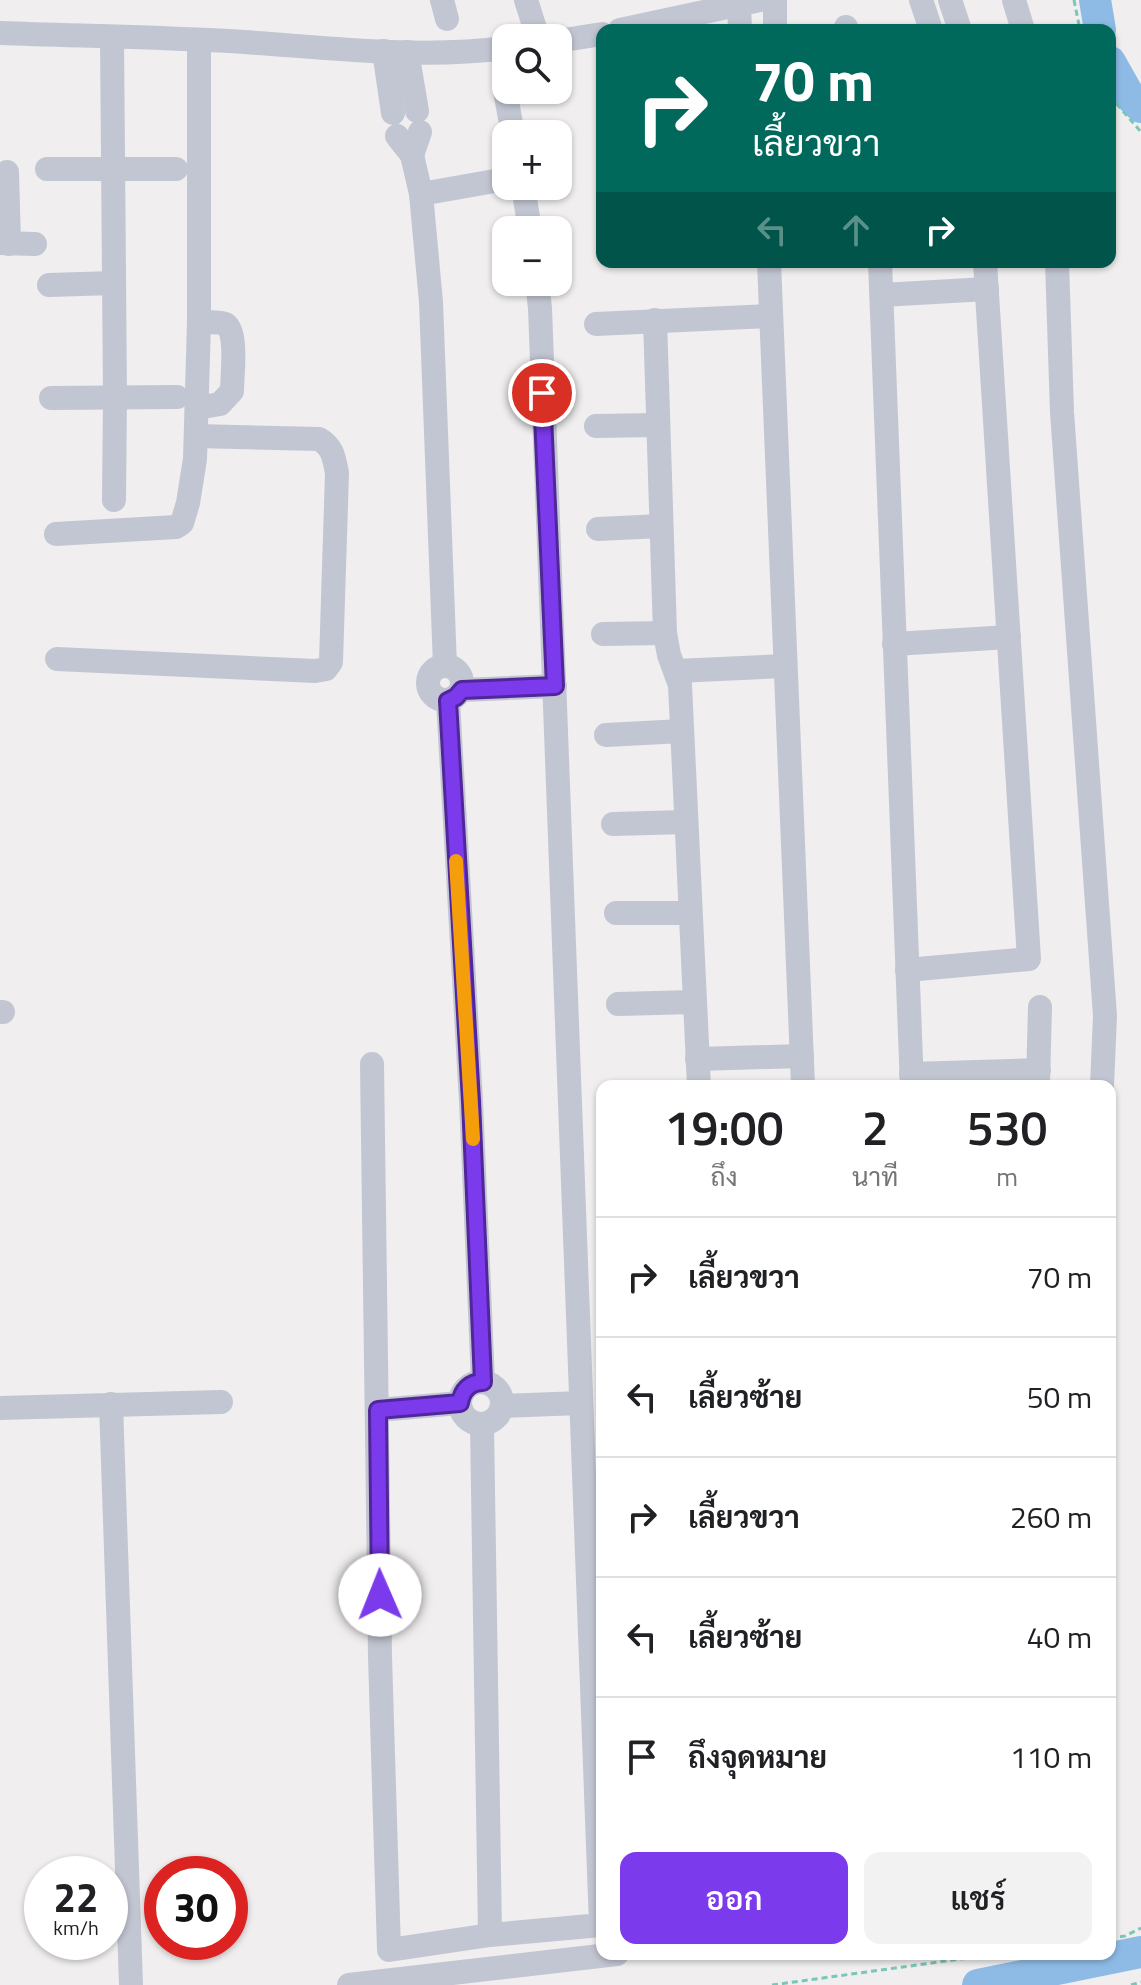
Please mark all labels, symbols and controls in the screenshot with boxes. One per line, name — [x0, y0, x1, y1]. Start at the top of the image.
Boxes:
map controls — [492, 24, 572, 296]
button: search — [492, 24, 572, 104]
text: 70 m — [752, 38, 874, 123]
icon: right — [620, 56, 724, 160]
text: เลี้ยวขวา — [752, 115, 880, 170]
button: + — [492, 120, 572, 200]
icon: left — [750, 208, 794, 252]
icon: ahead — [834, 208, 878, 252]
icon: right — [918, 208, 962, 252]
button: − — [492, 216, 572, 296]
pin — [508, 359, 576, 427]
icon: arrive — [520, 371, 564, 415]
text: 19:00 — [665, 1091, 784, 1164]
text: 2 — [862, 1091, 889, 1164]
text: 530 — [967, 1091, 1047, 1164]
text: ถึง — [711, 1157, 737, 1196]
text: นาที — [852, 1157, 898, 1196]
text: m — [996, 1157, 1018, 1196]
text: เลี้ยวขวา — [688, 1254, 800, 1300]
text: 70 m — [1027, 1254, 1092, 1300]
icon: right — [620, 1255, 664, 1299]
text: เลี้ยวซ้าย — [688, 1374, 802, 1420]
text: 50 m — [1027, 1374, 1092, 1420]
icon: left — [620, 1375, 664, 1419]
text: เลี้ยวขวา — [688, 1494, 800, 1540]
text: 260 m — [1010, 1494, 1092, 1540]
icon: right — [620, 1495, 664, 1539]
position arrow — [338, 1553, 422, 1637]
text: เลี้ยวซ้าย — [688, 1614, 802, 1660]
text: 40 m — [1027, 1614, 1092, 1660]
icon: left — [620, 1615, 664, 1659]
text: ถึงจุดหมาย — [688, 1734, 827, 1780]
text: 110 m — [1010, 1734, 1092, 1780]
icon: arrive — [620, 1735, 664, 1779]
button: ออก — [620, 1852, 848, 1944]
button: แชร์ — [864, 1852, 1092, 1944]
speed limit sign: 30 — [144, 1856, 248, 1960]
text: 22 — [54, 1867, 98, 1928]
text: km/h — [53, 1912, 99, 1943]

